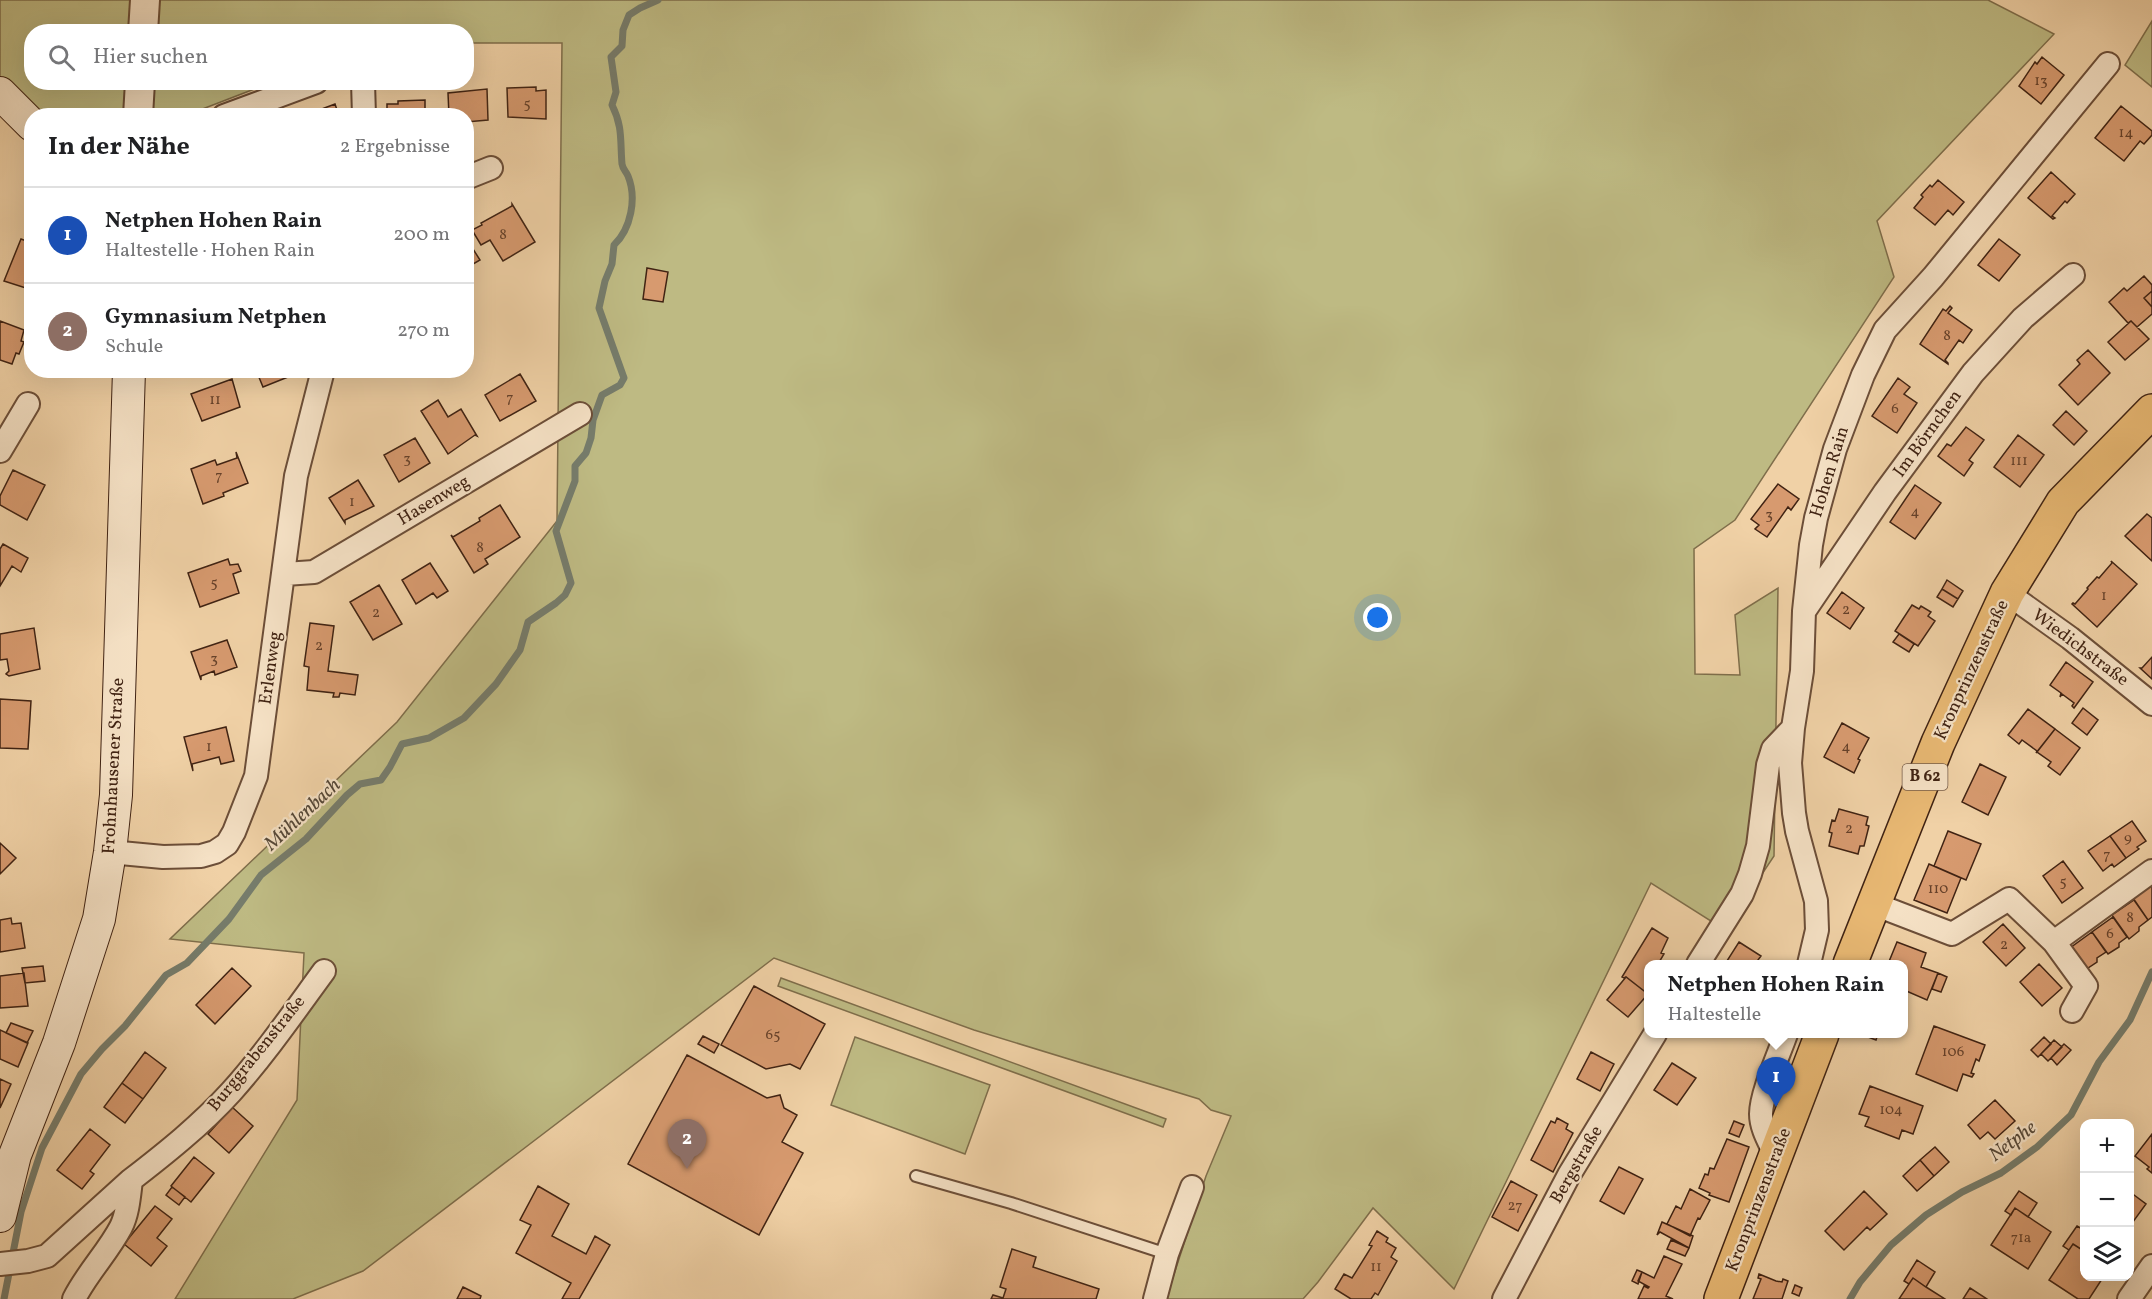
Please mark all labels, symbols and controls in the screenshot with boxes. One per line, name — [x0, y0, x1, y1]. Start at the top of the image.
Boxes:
search box — [24, 24, 474, 90]
icon: search — [45, 41, 78, 74]
text: Hier suchen — [93, 42, 208, 73]
house number: 13 — [2034, 71, 2048, 92]
house number: 5 — [523, 94, 531, 115]
house number: 14 — [2119, 123, 2133, 144]
text: In der Nähe — [48, 129, 190, 165]
text: 2 Ergebnisse — [340, 133, 450, 161]
text: Netphen Hohen Rain — [105, 206, 322, 237]
text: 1 — [63, 221, 72, 249]
text: 200 m — [393, 221, 450, 249]
house number: 8 — [499, 225, 507, 246]
text: Haltestelle · Hohen Rain — [105, 237, 315, 265]
text: Gymnasium Netphen — [105, 302, 327, 333]
text: 2 — [62, 317, 73, 345]
text: 270 m — [397, 317, 450, 345]
house number: 8 — [1943, 326, 1951, 347]
text: Schule — [105, 333, 163, 361]
street label: Im Börnchen — [1888, 385, 1968, 483]
house number: 7 — [506, 388, 514, 409]
house number: 11 — [209, 390, 221, 411]
house number: 6 — [1891, 399, 1899, 420]
street label: Hohen Rain — [1804, 423, 1856, 521]
house number: 3 — [403, 449, 411, 470]
house number: 111 — [2010, 451, 2028, 472]
house number: 7 — [215, 466, 223, 487]
street label: Hasenweg — [393, 470, 475, 532]
house number: 1 — [349, 492, 355, 513]
house number: 4 — [1911, 502, 1920, 523]
house number: 3 — [1765, 505, 1773, 526]
house number: 8 — [476, 538, 484, 559]
house number: 5 — [210, 573, 218, 594]
house number: 1 — [2101, 586, 2107, 607]
street label: Kronprinzenstraße — [1929, 596, 2015, 744]
house number: 2 — [1842, 600, 1850, 621]
house number: 2 — [372, 603, 380, 624]
your location — [1363, 603, 1392, 632]
street label: Wiedichstraße — [2026, 603, 2134, 693]
street label: Erlenweg — [253, 630, 289, 706]
house number: 2 — [315, 636, 323, 657]
house number: 3 — [210, 649, 218, 670]
street label: Frohnhausener Straße — [97, 677, 131, 855]
house number: 1 — [206, 737, 212, 758]
house number: 4 — [1842, 737, 1851, 758]
road number: B 62 — [1902, 764, 1948, 790]
water label: Mühlenbach — [258, 772, 347, 858]
house number: 2 — [1845, 819, 1853, 840]
house number: 9 — [2124, 828, 2132, 849]
house number: 7 — [2103, 845, 2111, 866]
house number: 5 — [2059, 872, 2067, 893]
house number: 110 — [1928, 879, 1948, 900]
house number: 8 — [2126, 908, 2134, 929]
house number: 6 — [2106, 924, 2114, 945]
house number: 2 — [2000, 935, 2008, 956]
popup — [1644, 960, 1908, 1038]
text: Netphen Hohen Rain — [1668, 970, 1884, 1001]
street label: Burggrabenstraße — [202, 991, 312, 1117]
text: Haltestelle — [1668, 1001, 1761, 1029]
house number: 65 — [766, 1025, 780, 1046]
house number: 106 — [1942, 1042, 1964, 1063]
pin: 1 — [1756, 1058, 1796, 1107]
house number: 104 — [1879, 1100, 1903, 1121]
water label: Netphe — [1983, 1114, 2043, 1169]
map controls — [2080, 1119, 2134, 1281]
button: + — [2080, 1119, 2134, 1173]
pin: 2 — [668, 1120, 706, 1169]
street label: Bergstraße — [1545, 1121, 1609, 1209]
street label: Kronprinzenstraße — [1720, 1124, 1798, 1276]
button: − — [2080, 1173, 2134, 1227]
house number: 27 — [1508, 1196, 1522, 1217]
button: layers — [2080, 1227, 2134, 1281]
house number: 71a — [2011, 1228, 2031, 1249]
house number: 11 — [1370, 1257, 1382, 1278]

